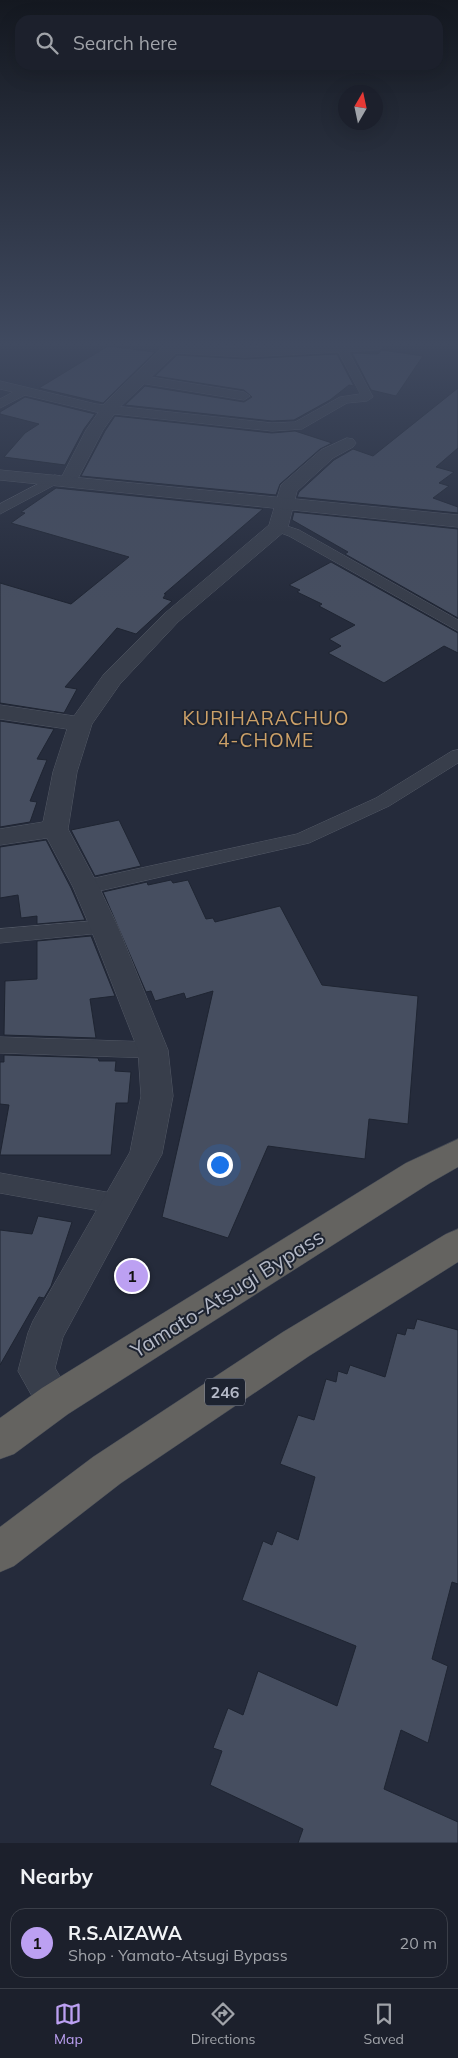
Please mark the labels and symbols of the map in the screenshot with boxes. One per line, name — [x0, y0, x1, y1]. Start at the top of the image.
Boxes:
north arrow — [338, 85, 383, 130]
district label: KURIHARACHUO 4-CHOME — [182, 706, 350, 752]
your location — [207, 1152, 233, 1178]
street label: Yamato-Atsugi Bypass — [125, 1223, 328, 1364]
pin: 1 — [116, 1257, 148, 1295]
road number: 246 — [205, 1378, 245, 1405]

